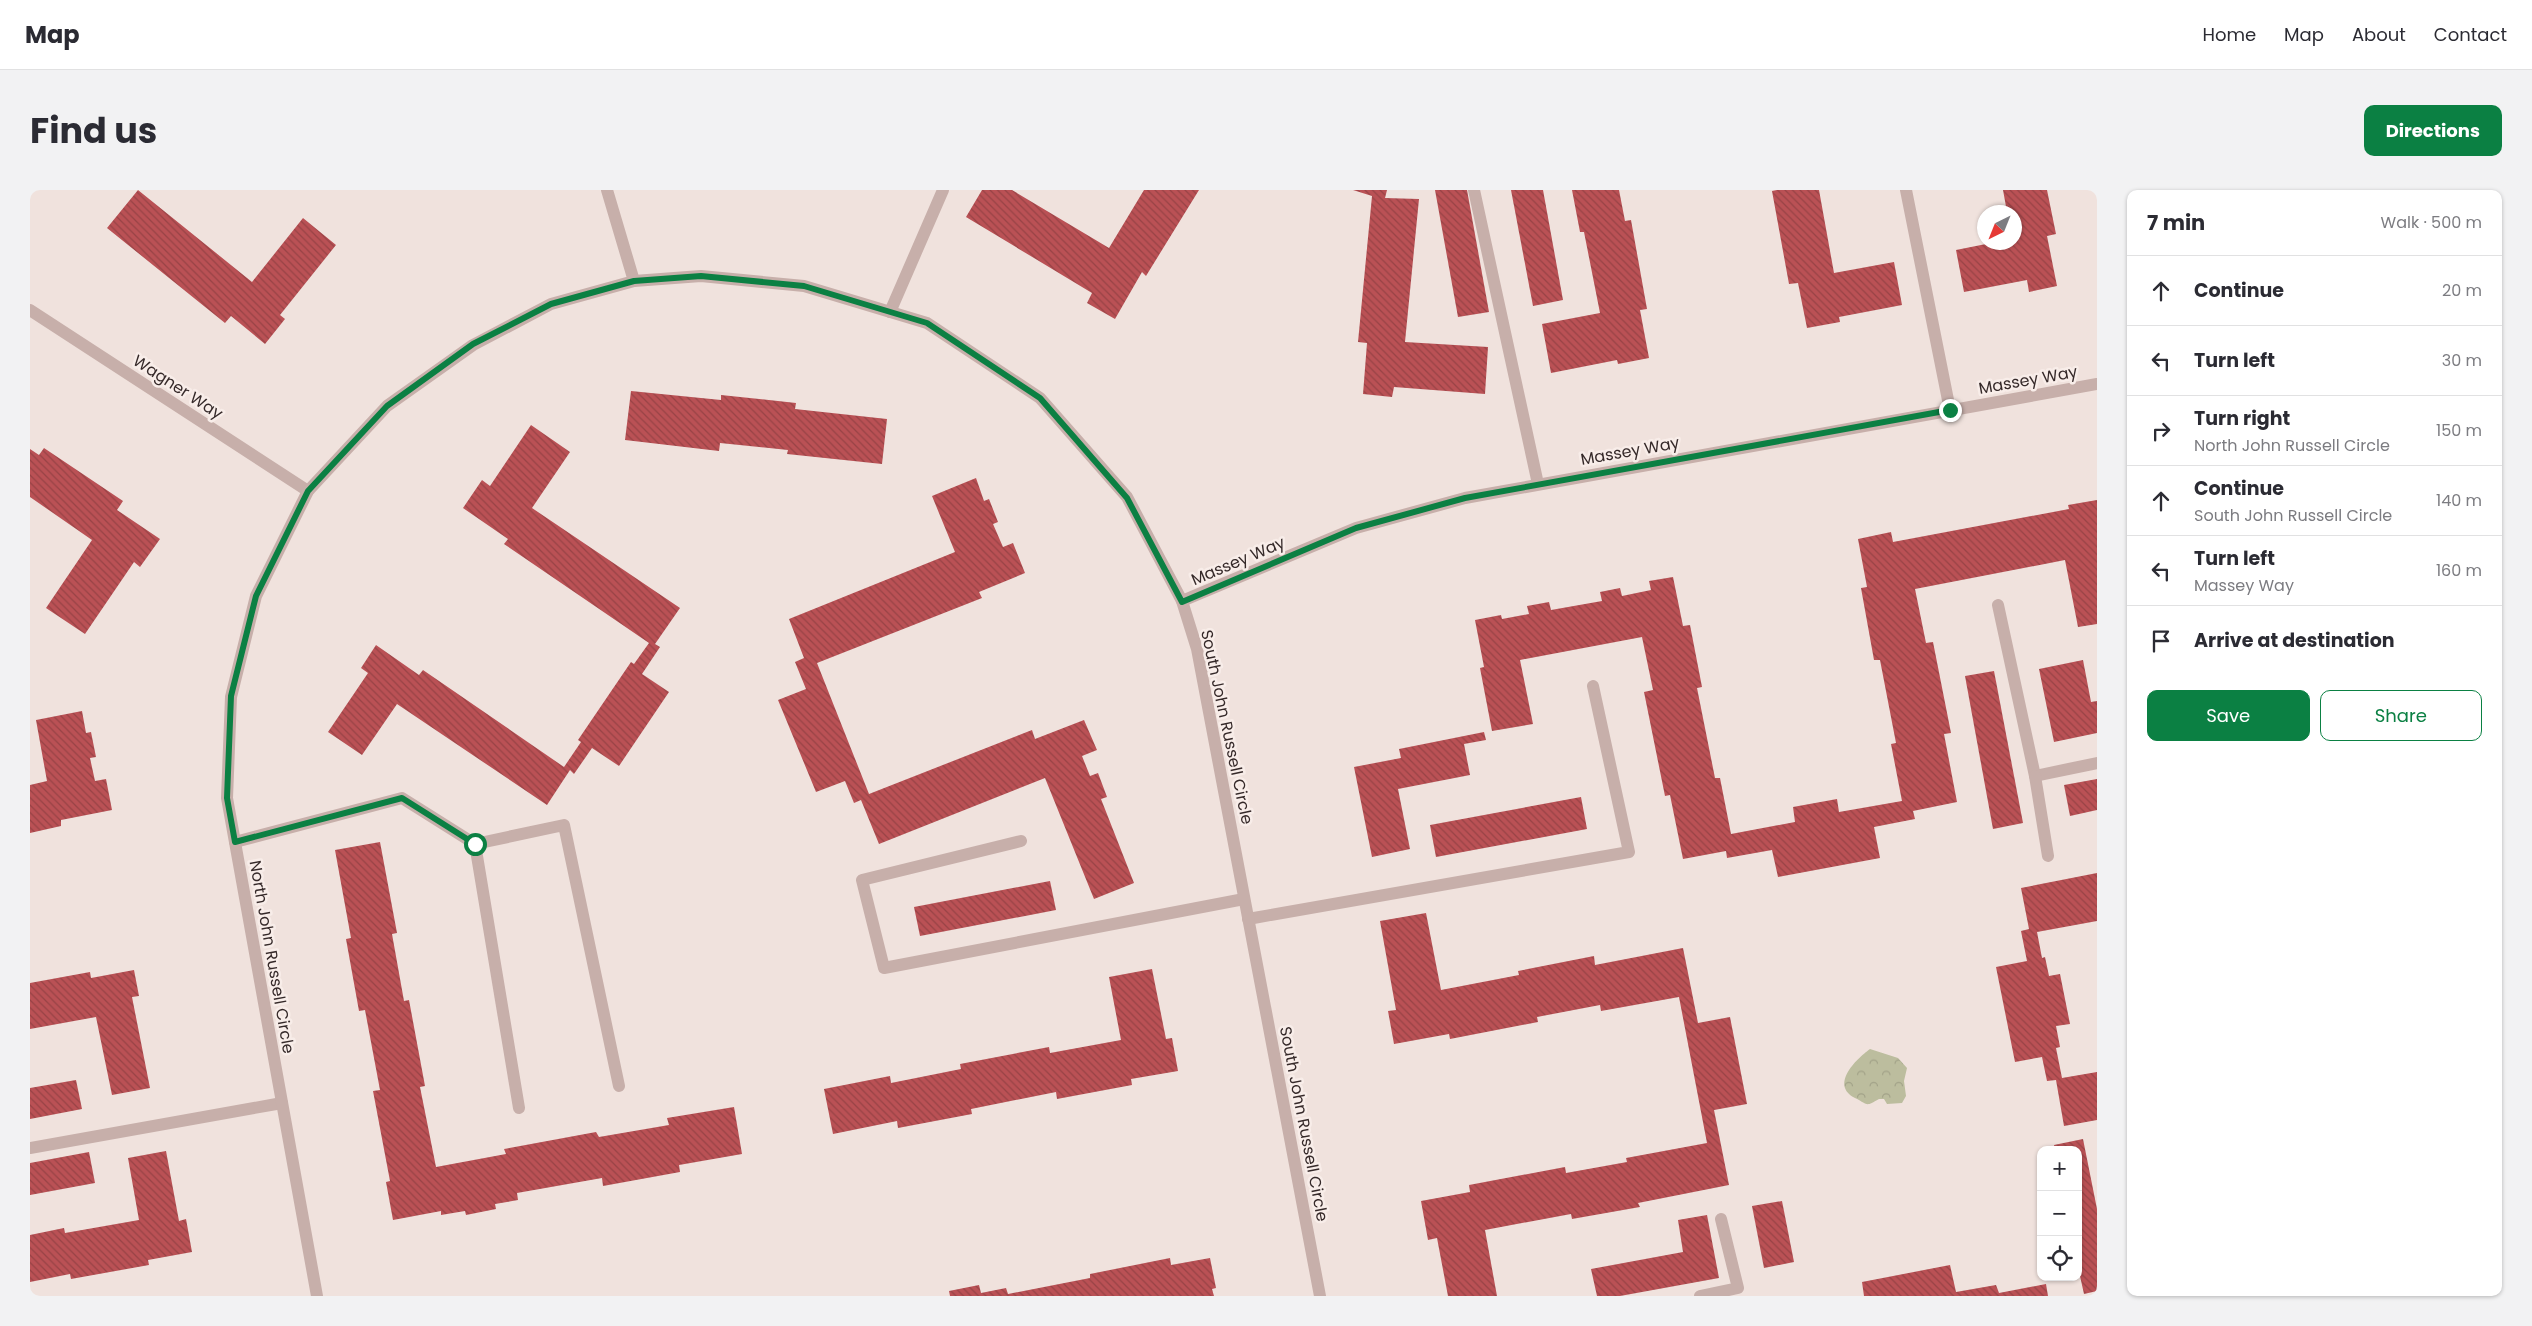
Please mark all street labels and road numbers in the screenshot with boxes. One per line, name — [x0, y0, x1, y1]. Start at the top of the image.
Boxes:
street label: Wagner Way — [129, 349, 227, 425]
street label: Massey Way — [1977, 360, 2079, 400]
street label: Massey Way — [1579, 431, 1681, 471]
street label: Massey Way — [1188, 531, 1288, 591]
street label: South John Russell Circle — [1195, 628, 1259, 826]
street label: North John Russell Circle — [244, 859, 300, 1055]
street label: South John Russell Circle — [1274, 1025, 1334, 1224]

